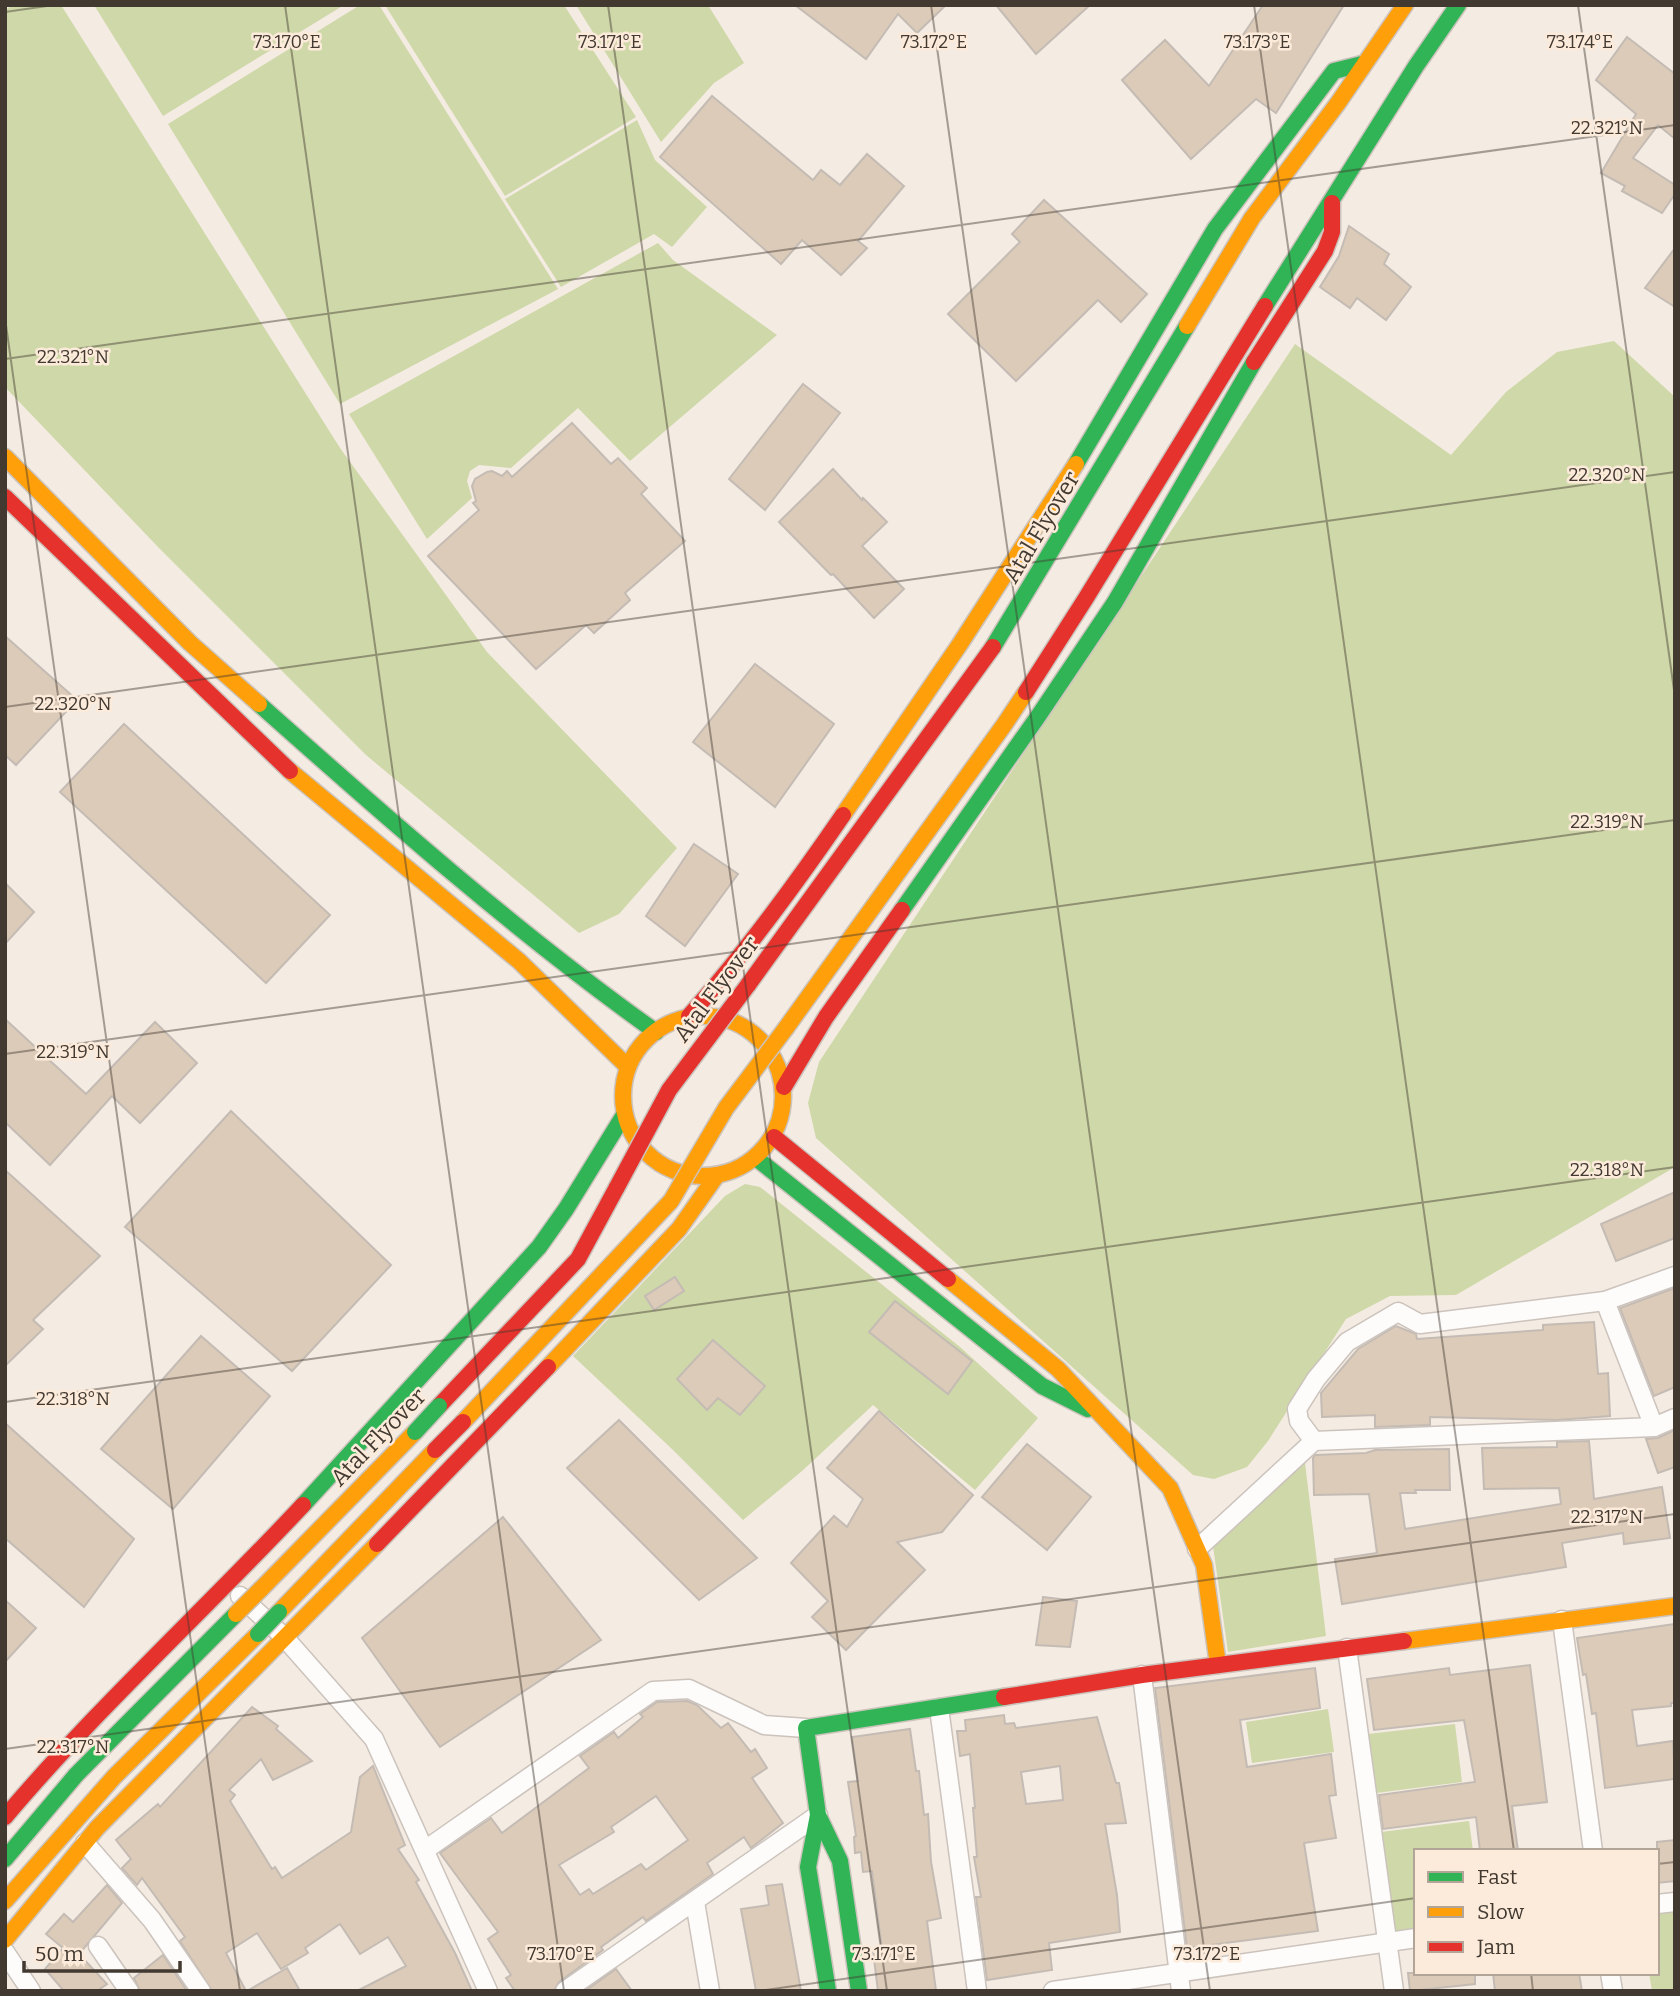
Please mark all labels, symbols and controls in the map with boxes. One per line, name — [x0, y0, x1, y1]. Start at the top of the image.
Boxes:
text: 73.170°E — [253, 31, 321, 53]
text: 73.171°E — [578, 31, 642, 53]
text: 73.172°E — [901, 31, 967, 53]
text: 73.173°E — [1224, 31, 1290, 53]
text: 73.174°E — [1547, 31, 1613, 53]
text: 22.321°N — [1571, 117, 1643, 139]
text: 22.321°N — [37, 346, 109, 368]
text: 22.320°N — [1569, 464, 1645, 486]
street label: Atal Flyover — [997, 466, 1085, 588]
text: 22.320°N — [35, 693, 111, 715]
text: 22.319°N — [1570, 811, 1644, 833]
street label: Atal Flyover — [667, 931, 765, 1047]
text: 22.319°N — [36, 1041, 110, 1063]
text: 22.318°N — [1570, 1159, 1644, 1181]
street label: Atal Flyover — [324, 1382, 432, 1492]
text: 22.318°N — [36, 1388, 110, 1410]
text: 22.317°N — [1571, 1506, 1643, 1528]
text: 22.317°N — [37, 1736, 109, 1758]
legend — [1414, 1849, 1659, 1975]
text: Fast — [1477, 1864, 1518, 1890]
text: Slow — [1477, 1899, 1524, 1925]
scale bar — [24, 1930, 180, 1974]
text: Jam — [1476, 1934, 1515, 1960]
text: 50 m — [35, 1941, 84, 1967]
text: 73.170°E — [527, 1943, 595, 1965]
text: 73.171°E — [852, 1943, 916, 1965]
text: 73.172°E — [1174, 1943, 1240, 1965]

